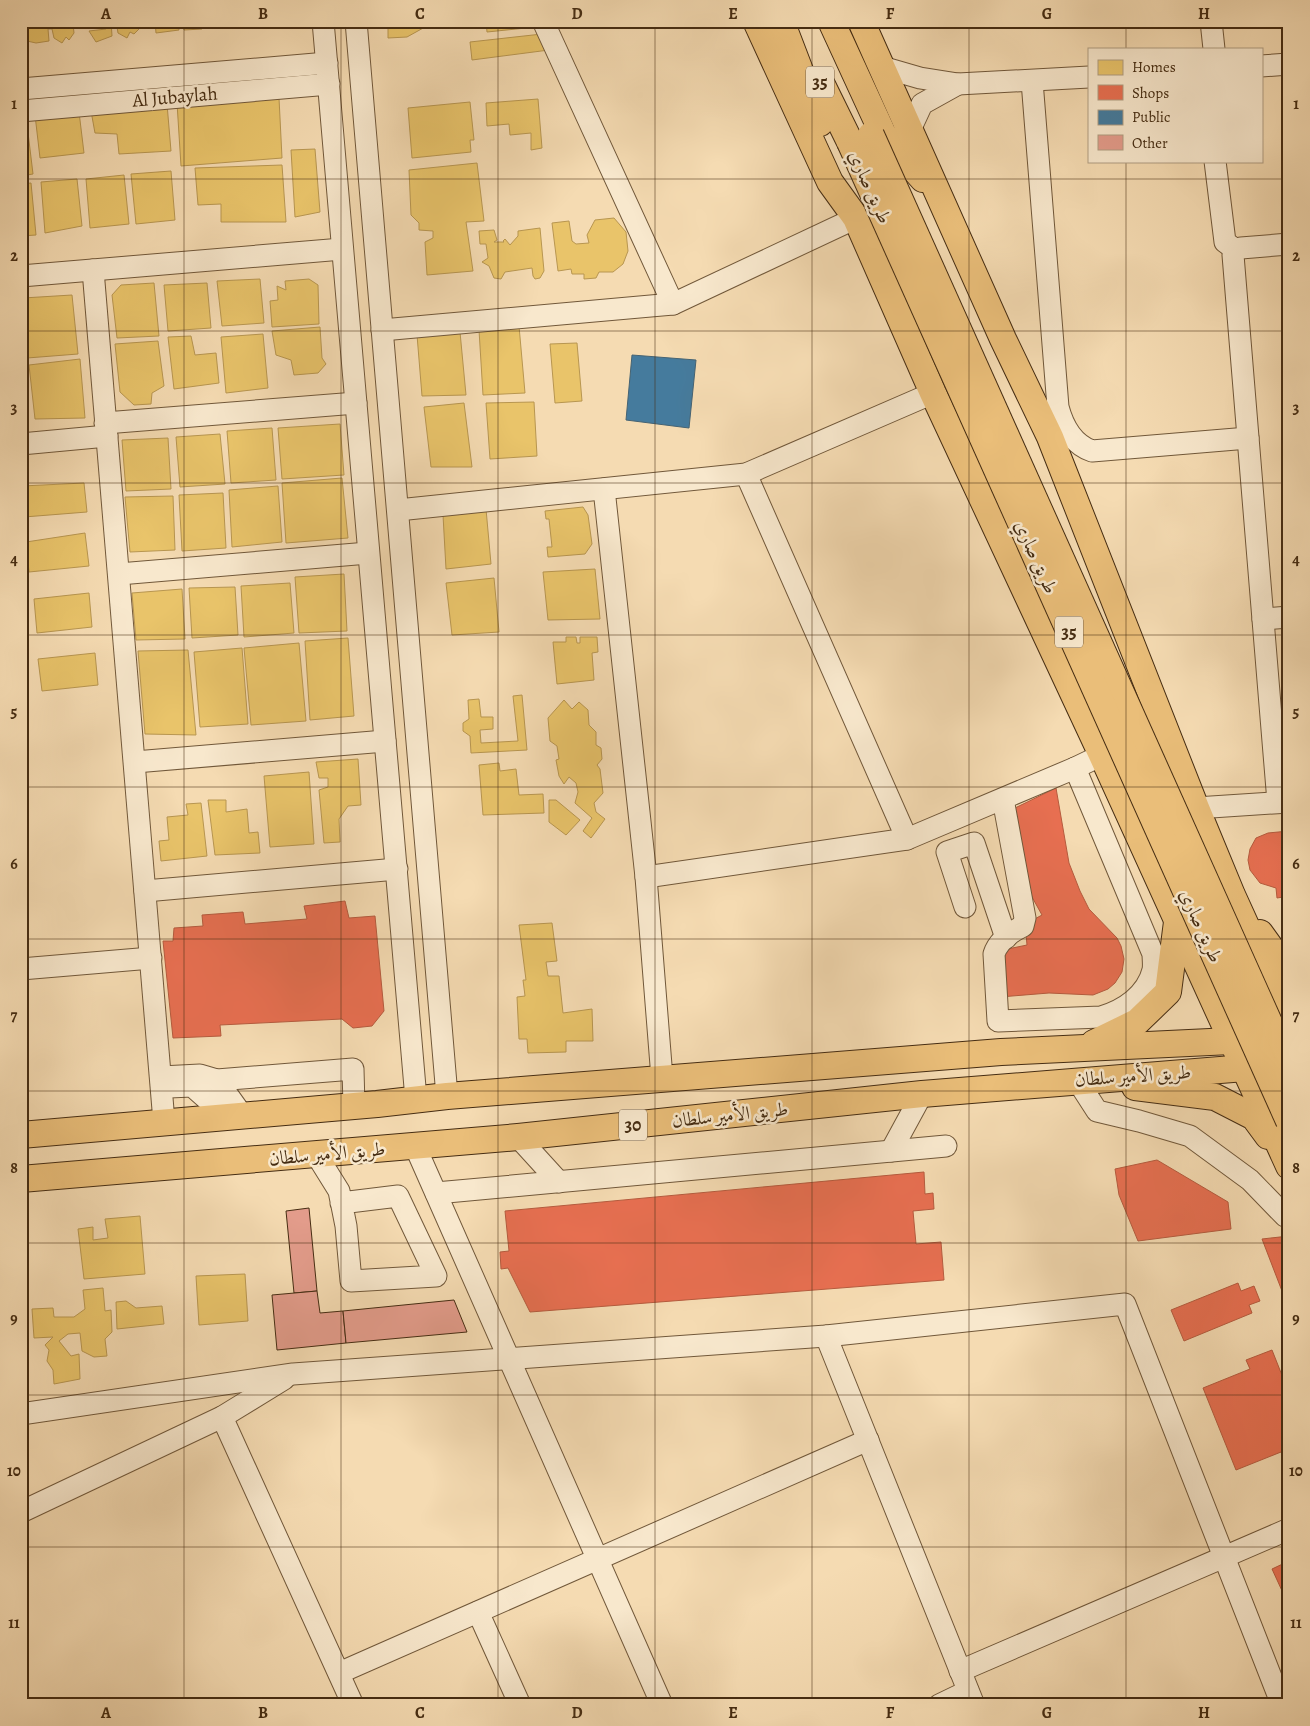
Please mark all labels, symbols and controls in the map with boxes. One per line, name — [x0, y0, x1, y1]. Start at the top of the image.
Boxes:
text: A — [100, 3, 112, 25]
text: B — [258, 3, 268, 25]
text: C — [415, 3, 425, 25]
text: D — [571, 3, 583, 25]
text: E — [728, 3, 738, 25]
text: F — [886, 3, 895, 25]
text: G — [1042, 3, 1052, 25]
text: H — [1198, 3, 1210, 25]
legend — [1088, 48, 1262, 162]
text: Homes — [1132, 57, 1176, 77]
road number: 35 — [806, 66, 834, 98]
street label: Al Jubaylah — [130, 80, 219, 114]
text: Shops — [1132, 83, 1169, 103]
text: 1 — [11, 93, 17, 115]
text: 1 — [1293, 93, 1299, 115]
text: Public — [1132, 107, 1170, 127]
text: Other — [1132, 133, 1168, 153]
street label: طريق صاري — [840, 146, 898, 229]
text: 2 — [10, 245, 18, 267]
text: 2 — [1292, 245, 1300, 267]
text: 3 — [11, 397, 18, 419]
text: 3 — [1293, 397, 1300, 419]
street label: طريق صاري — [1006, 516, 1064, 599]
text: 4 — [10, 549, 18, 571]
text: 4 — [1292, 549, 1300, 571]
road number: 35 — [1055, 616, 1083, 648]
text: 5 — [11, 701, 18, 723]
text: 5 — [1293, 701, 1300, 723]
text: 6 — [10, 853, 18, 875]
text: 6 — [1292, 853, 1300, 875]
street label: طريق صاري — [1171, 885, 1229, 968]
text: 7 — [11, 1005, 18, 1027]
text: 7 — [1293, 1005, 1300, 1027]
street label: طريق الأمير سلطان — [1074, 1058, 1192, 1093]
street label: طريق الأمير سلطان — [671, 1095, 789, 1134]
road number: 30 — [619, 1110, 647, 1140]
street label: طريق الأمير سلطان — [268, 1135, 386, 1172]
text: 8 — [10, 1157, 18, 1179]
text: 8 — [1292, 1157, 1300, 1179]
text: 9 — [10, 1308, 18, 1330]
text: 9 — [1292, 1308, 1300, 1330]
text: 10 — [7, 1460, 21, 1482]
text: 10 — [1289, 1460, 1303, 1482]
text: 11 — [8, 1612, 20, 1634]
text: 11 — [1290, 1612, 1302, 1634]
text: A — [100, 1702, 112, 1724]
text: B — [258, 1702, 268, 1724]
text: C — [415, 1702, 425, 1724]
text: D — [571, 1702, 583, 1724]
text: E — [728, 1702, 738, 1724]
text: F — [886, 1702, 895, 1724]
text: G — [1042, 1702, 1052, 1724]
text: H — [1198, 1702, 1210, 1724]

